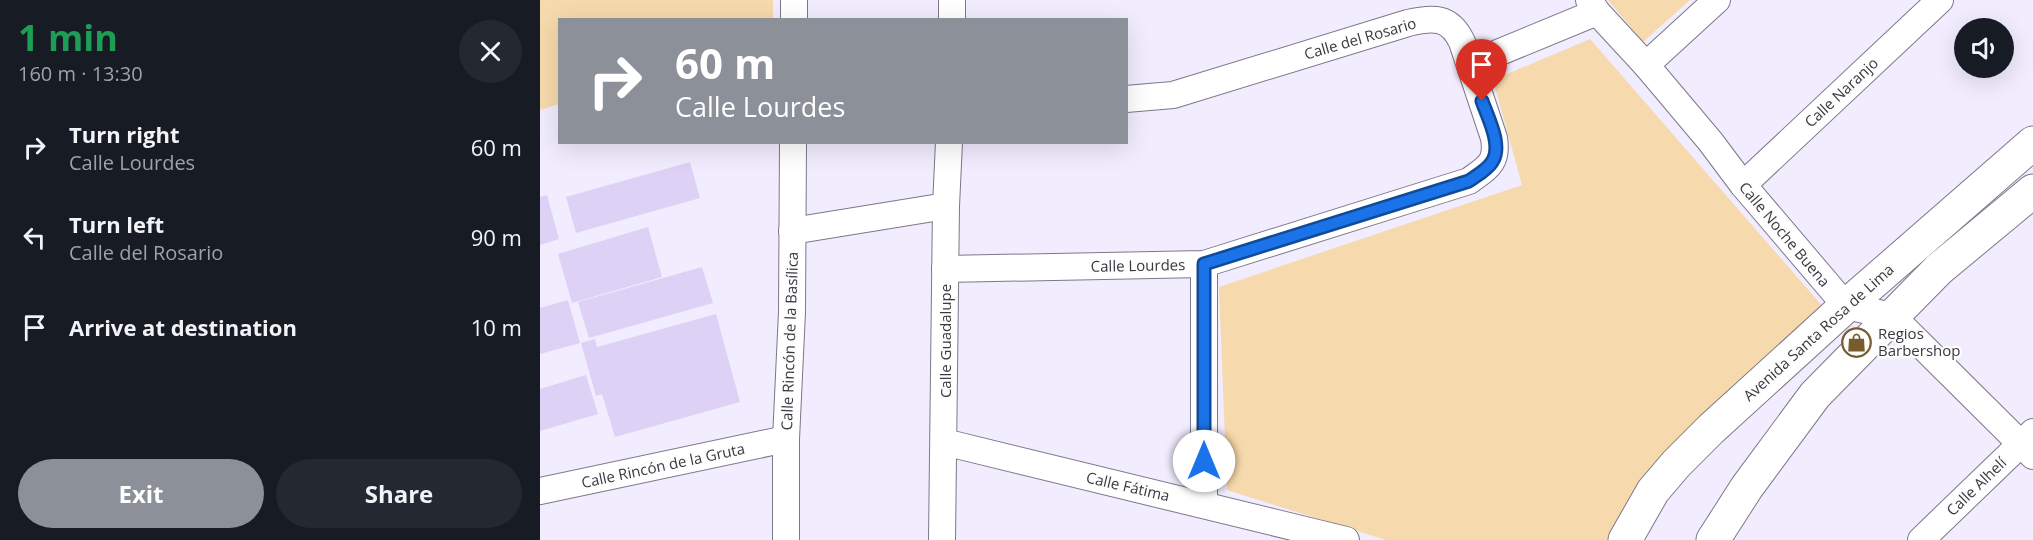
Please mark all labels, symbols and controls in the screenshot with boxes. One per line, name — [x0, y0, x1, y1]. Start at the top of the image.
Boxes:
street label: Calle del Rosario — [1302, 12, 1418, 64]
text: 1 min — [18, 13, 118, 62]
map controls — [1954, 18, 2014, 78]
button: sound — [1954, 18, 2014, 78]
button: close — [459, 20, 522, 83]
text: 60 m — [675, 34, 775, 91]
pin — [1456, 39, 1507, 101]
icon: right — [576, 42, 654, 120]
icon: arrive — [1465, 48, 1498, 81]
street label: Calle Naranjo — [1800, 53, 1882, 131]
text: 160 m · 13:30 — [18, 60, 143, 87]
text: Calle Lourdes — [675, 88, 845, 125]
text: Turn right — [69, 119, 180, 149]
icon: right — [18, 131, 51, 164]
text: 60 m — [471, 132, 522, 162]
text: Calle Lourdes — [69, 149, 195, 176]
street label: Calle Noche Buena — [1735, 177, 1835, 291]
text: Turn left — [69, 209, 164, 239]
icon: left — [18, 221, 51, 254]
text: 90 m — [471, 222, 522, 252]
text: Calle del Rosario — [69, 239, 223, 266]
street label: Calle Rincón de la Basílica — [776, 251, 802, 431]
street label: Calle Lourdes — [1091, 254, 1185, 276]
street label: Avenida Santa Rosa de Lima — [1738, 259, 1898, 405]
street label: Calle Guadalupe — [935, 284, 955, 398]
icon: arrive — [18, 311, 51, 344]
text: Arrive at destination — [69, 312, 297, 342]
text: 10 m — [471, 312, 522, 342]
place label: Regios Barbershop — [1878, 323, 1960, 360]
shop icon: Regios Barbershop — [1841, 326, 1873, 358]
position arrow — [1172, 429, 1236, 493]
street label: Calle Rincón de la Gruta — [579, 438, 747, 492]
street label: Calle Alhelí — [1942, 452, 2011, 520]
button: Exit — [18, 459, 264, 528]
button: Share — [276, 459, 522, 528]
street label: Calle Fátima — [1084, 467, 1172, 505]

